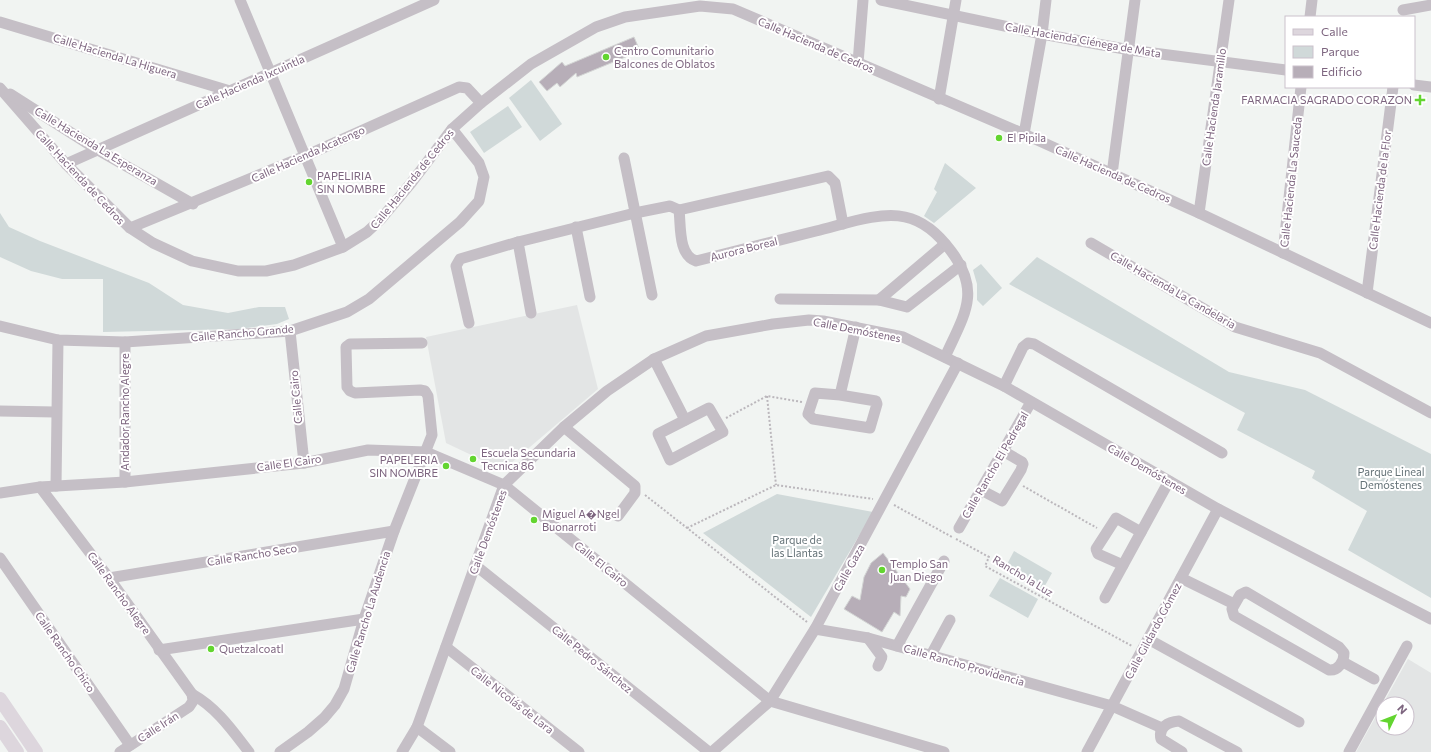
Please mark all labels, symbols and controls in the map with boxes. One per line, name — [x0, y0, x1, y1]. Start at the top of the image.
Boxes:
street label: Calle Hacienda de Cedros — [756, 14, 876, 75]
legend — [1285, 16, 1415, 88]
street label: Calle Hacienda Ciénega de Mata — [1004, 19, 1162, 60]
text: Calle — [1321, 24, 1348, 38]
street label: Calle Hacienda La Higuera — [52, 31, 179, 81]
place label: Centro Comunitario Balcones de Oblatos — [614, 44, 715, 70]
text: Parque — [1321, 44, 1359, 58]
street label: Calle Hacienda Jaramillo — [1199, 47, 1229, 167]
street label: Calle Hacienda Ixcuintla — [193, 52, 306, 111]
marker: Centro Comunitario Balcones de Oblatos — [601, 52, 611, 62]
text: Edificio — [1321, 64, 1362, 78]
place label: FARMACIA SAGRADO CORAZON — [1241, 93, 1412, 106]
marker: FARMACIA SAGRADO CORAZON — [1415, 95, 1425, 105]
street label: Calle Hacienda La Esperanza — [33, 104, 160, 187]
street label: Calle Hacienda La Sauceda — [1277, 116, 1304, 248]
street label: Calle Hacienda Acatengo — [249, 122, 367, 184]
street label: Calle Hacienda de Cedros — [367, 126, 456, 231]
street label: Calle Hacienda de Cedros — [33, 127, 128, 227]
street label: Calle Hacienda de la Flor — [1366, 129, 1393, 250]
place label: El Pipila — [1007, 131, 1046, 144]
marker: El Pipila — [994, 133, 1004, 143]
street label: Calle Hacienda de Cedros — [1053, 142, 1173, 205]
place label: PAPELIRIA SIN NOMBRE — [317, 169, 386, 195]
marker: PAPELIRIA SIN NOMBRE — [304, 177, 314, 187]
street label: Aurora Boreal — [709, 234, 779, 263]
street label: Calle Hacienda La Candelaria — [1108, 248, 1238, 331]
street label: Calle Demóstenes — [812, 315, 902, 344]
street label: Calle Rancho Grande — [190, 322, 294, 343]
street label: Andador Rancho Alegre — [118, 353, 131, 471]
street label: Calle Cairo — [287, 369, 304, 424]
street label: Calle Rancho El Pedregal — [959, 409, 1031, 521]
street label: Calle Demóstenes — [1105, 441, 1189, 496]
place label: Escuela Secundaria Tecnica 86 — [481, 446, 576, 472]
street label: Calle El Cairo — [256, 451, 322, 473]
place label: PAPELERIA SIN NOMBRE — [369, 453, 438, 479]
marker: Escuela Secundaria Tecnica 86 — [468, 454, 478, 464]
marker: PAPELERIA SIN NOMBRE — [441, 461, 451, 471]
park label: Parque Lineal Demóstenes — [1357, 465, 1425, 491]
street label: Calle Demóstenes — [466, 488, 509, 576]
place label: Miguel A�Ngel Buonarroti — [542, 507, 620, 533]
marker: Miguel A�Ngel Buonarroti — [529, 515, 539, 525]
park label: Parque de las Llantas — [771, 533, 823, 559]
street label: Calle El Cairo — [572, 538, 631, 589]
street label: Calle Rancho Seco — [206, 541, 298, 568]
street label: Calle Gaza — [830, 542, 867, 594]
street label: Calle Rancho Alegre — [85, 549, 154, 637]
street label: Calle Rancho La Audencia — [343, 549, 392, 674]
street label: Rancho la Luz — [991, 552, 1056, 599]
place label: Templo San Juan Diego — [890, 557, 948, 584]
marker: Templo San Juan Diego — [877, 565, 887, 575]
street label: Calle Gildardo Gómez — [1122, 580, 1184, 681]
street label: Calle Rancho Chico — [33, 609, 98, 695]
street label: Calle Pedro Sánchez — [549, 622, 636, 695]
street label: Calle Rancho Providencia — [902, 641, 1026, 688]
place label: Quetzalcoatl — [219, 642, 283, 655]
marker: Quetzalcoatl — [206, 644, 216, 654]
street label: Calle Nicolás de Lara — [468, 663, 556, 736]
north arrow — [1375, 696, 1415, 736]
text: N — [1395, 701, 1410, 716]
street label: Calle Irán — [135, 709, 181, 745]

